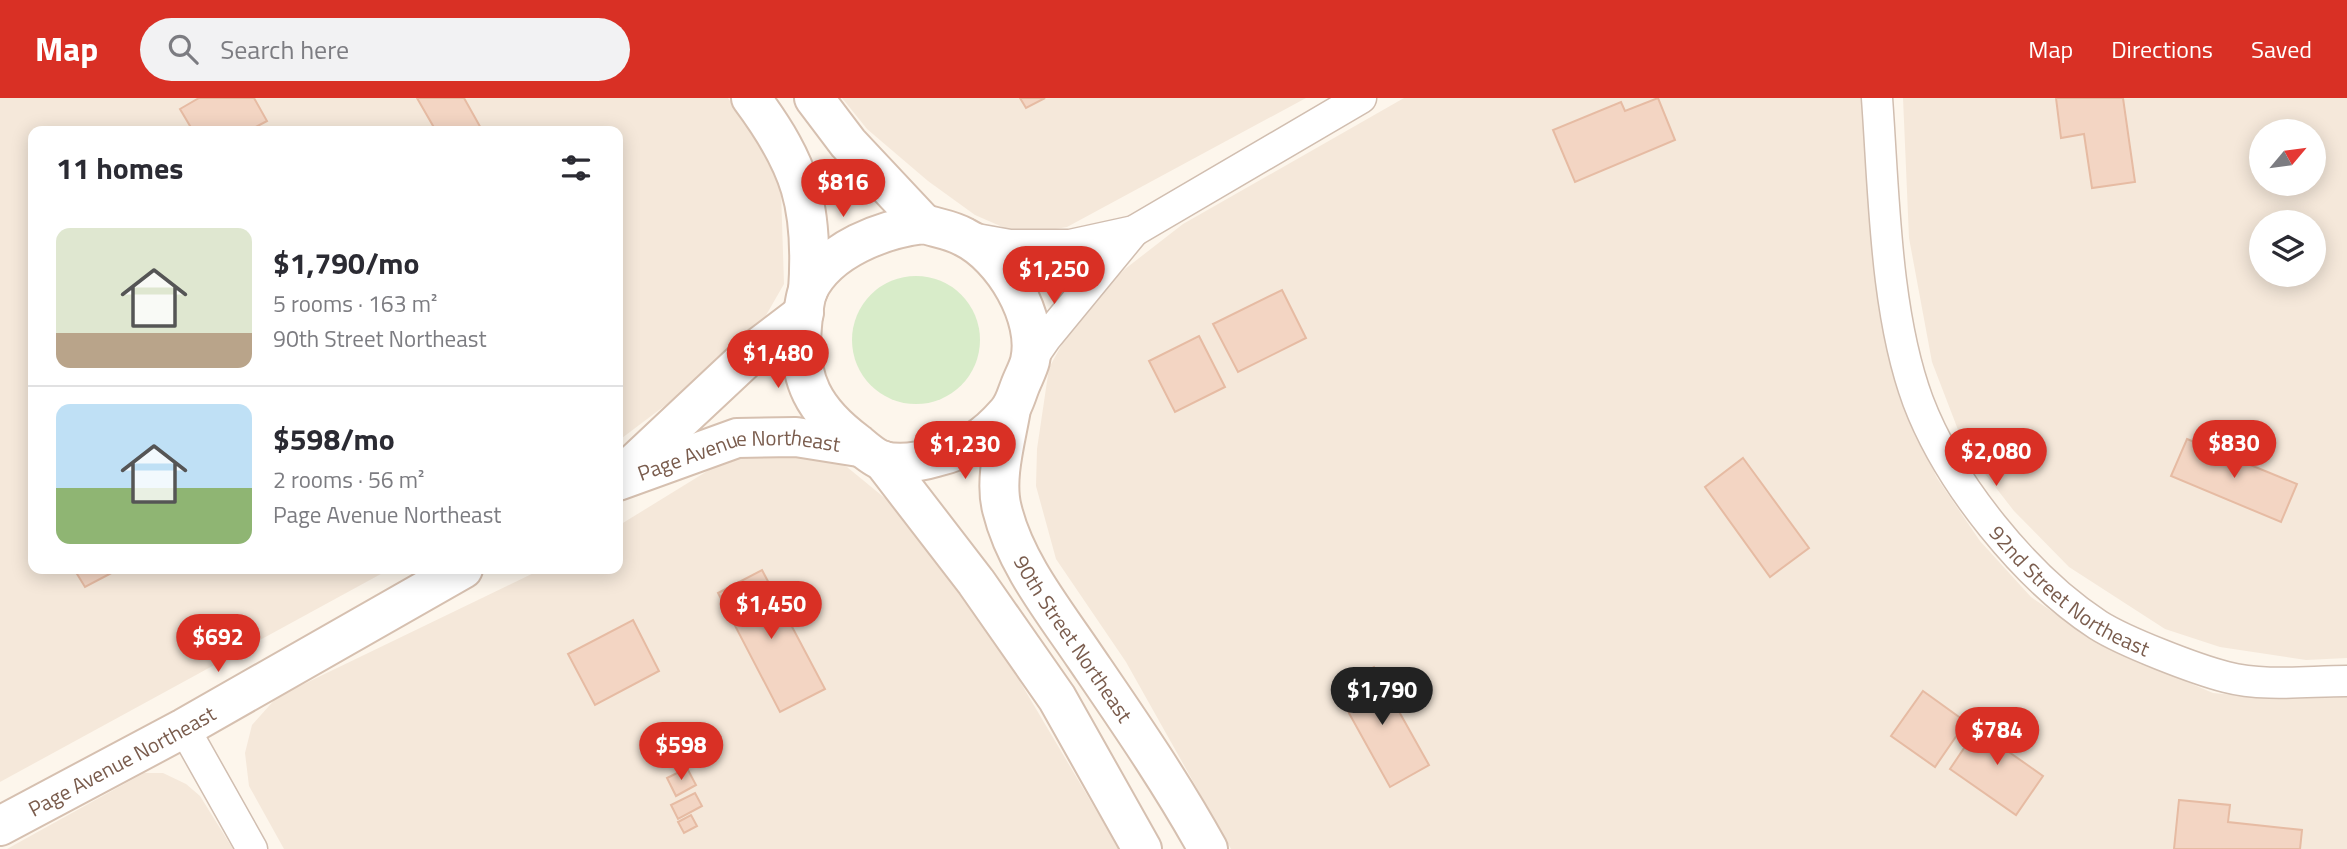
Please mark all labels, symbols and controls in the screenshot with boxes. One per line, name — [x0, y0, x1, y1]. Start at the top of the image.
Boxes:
search box — [140, 18, 630, 81]
text: Map — [35, 24, 98, 74]
icon: search — [164, 30, 202, 68]
text: Search here — [220, 30, 349, 69]
text: Map — [2028, 31, 2073, 67]
text: Directions — [2111, 31, 2213, 67]
text: Saved — [2251, 31, 2312, 67]
north arrow — [2249, 119, 2326, 196]
map controls — [2249, 119, 2326, 287]
text: 11 homes — [56, 145, 183, 191]
icon: filters — [557, 149, 595, 187]
pin: $816 — [802, 159, 884, 219]
text: $816 — [817, 164, 869, 199]
button: layers — [2249, 210, 2326, 287]
text: $1,790/mo — [273, 240, 419, 286]
pin: $1,250 — [997, 246, 1111, 306]
text: $1,250 — [1019, 251, 1089, 286]
icon: home — [112, 256, 196, 340]
text: 5 rooms · 163 m² — [273, 286, 437, 321]
text: 90th Street Northeast — [273, 321, 486, 356]
pin: $1,480 — [721, 330, 835, 390]
text: $1,480 — [743, 335, 813, 370]
text: $598/mo — [273, 416, 395, 462]
street label: Page Avenue Northeast — [633, 420, 843, 489]
pin: $830 — [2193, 420, 2275, 480]
pin: $1,230 — [908, 422, 1022, 481]
text: $830 — [2208, 425, 2260, 460]
text: $1,230 — [930, 426, 1000, 461]
pin: $2,080 — [1939, 428, 2053, 488]
icon: home — [112, 432, 196, 516]
text: $2,080 — [1961, 433, 2031, 468]
text: 2 rooms · 56 m² — [273, 462, 424, 497]
text: Page Avenue Northeast — [273, 497, 501, 532]
street label: 92nd Street Northeast — [1982, 518, 2155, 664]
street label: 90th Street Northeast — [1006, 549, 1141, 729]
pin: $1,450 — [714, 582, 828, 641]
text: $1,450 — [736, 586, 806, 621]
pin: $692 — [177, 614, 259, 674]
text: $692 — [192, 619, 244, 654]
pin: $1,790 — [1325, 668, 1439, 727]
text: $1,790 — [1347, 672, 1417, 707]
street label: Page Avenue Northeast — [22, 697, 222, 824]
pin: $784 — [1956, 708, 2038, 767]
text: $784 — [1971, 712, 2023, 747]
pin: $598 — [640, 722, 722, 782]
text: $598 — [655, 727, 707, 762]

